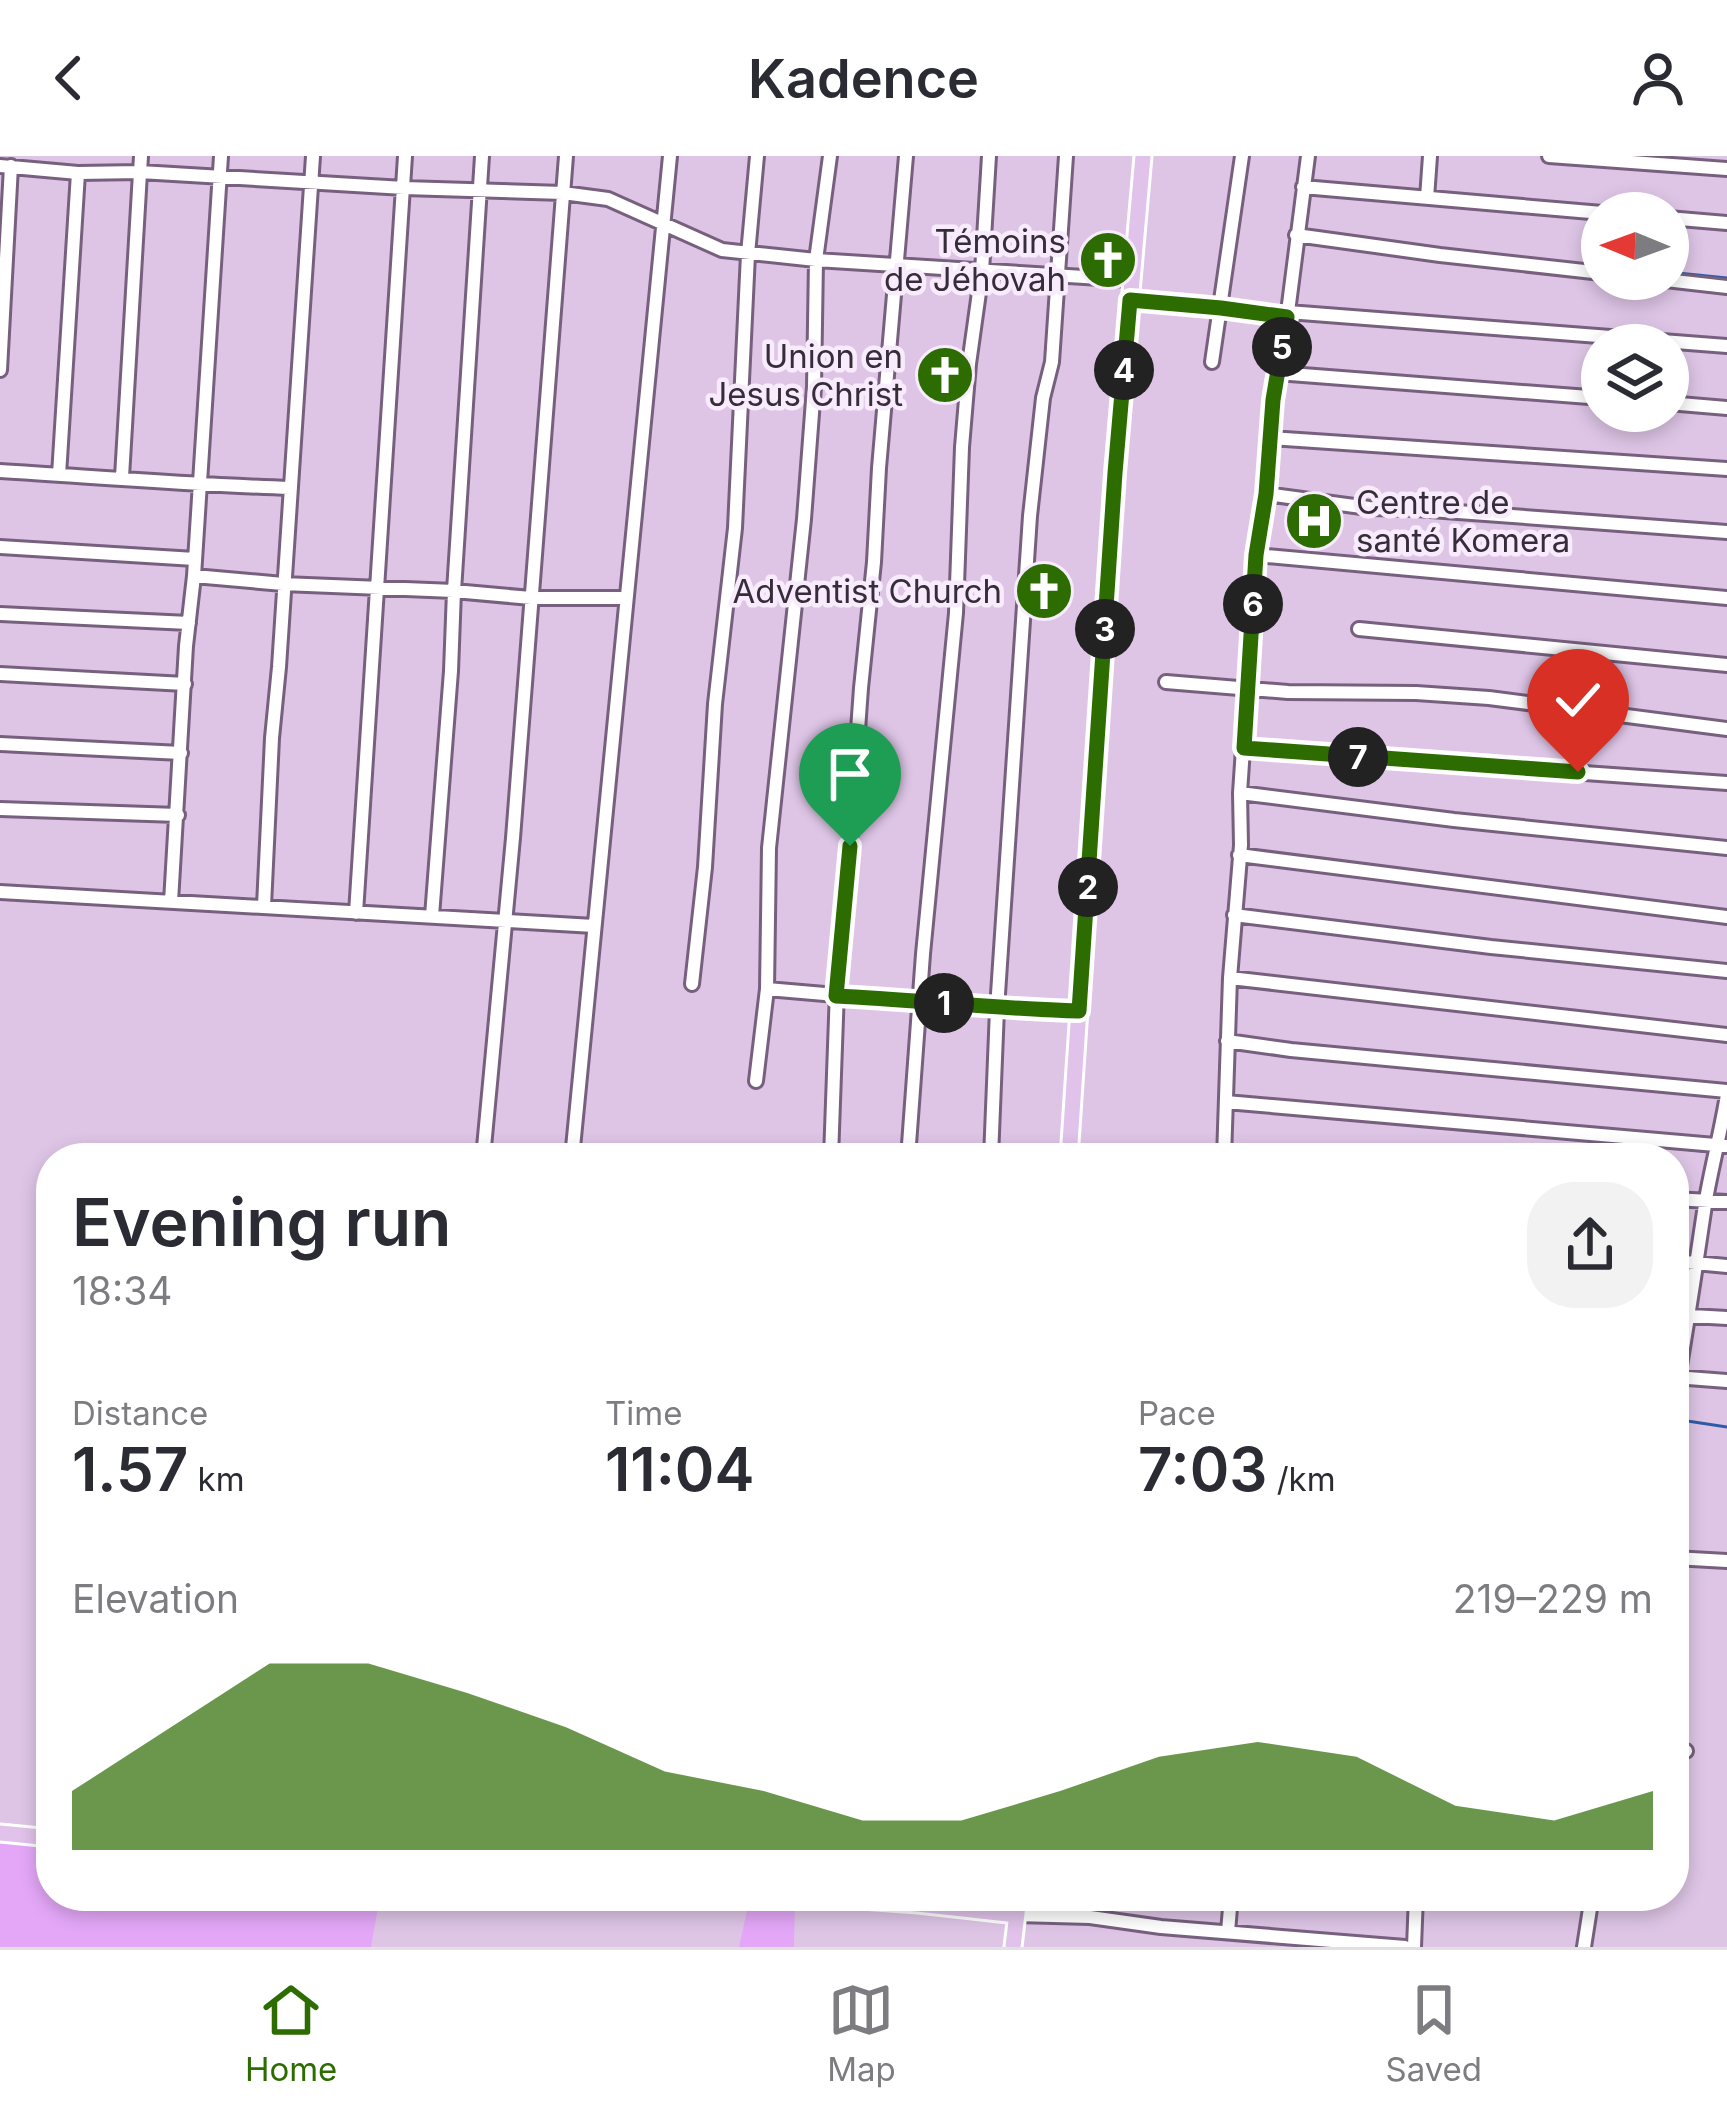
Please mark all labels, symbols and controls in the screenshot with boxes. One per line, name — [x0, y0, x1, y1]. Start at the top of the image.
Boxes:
icon: back — [36, 45, 102, 111]
icon: person — [1625, 45, 1691, 111]
text: Kadence — [748, 46, 979, 111]
north arrow — [1581, 192, 1689, 300]
map controls — [1581, 192, 1689, 432]
place label: Témoins de Jéhovah — [884, 221, 1066, 299]
church icon: Témoins de Jéhovah — [1077, 229, 1139, 291]
pin: 5 — [1252, 317, 1312, 377]
button: layers — [1581, 324, 1689, 432]
text: 5 — [1271, 327, 1293, 367]
place label: Union en Jesus Christ — [709, 336, 903, 414]
pin: 4 — [1094, 340, 1154, 400]
church icon: Union en Jesus Christ — [914, 344, 976, 406]
text: 4 — [1113, 350, 1135, 390]
place label: Centre de santé Komera — [1356, 482, 1570, 560]
hospital icon: Centre de santé Komera — [1283, 490, 1345, 552]
church icon: Adventist Church — [1013, 560, 1075, 622]
place label: Adventist Church — [733, 571, 1002, 611]
pin: 6 — [1223, 574, 1283, 634]
text: 6 — [1242, 584, 1264, 624]
pin: 3 — [1075, 599, 1135, 659]
text: 3 — [1094, 609, 1116, 649]
pin — [1527, 649, 1629, 772]
icon: check — [1545, 667, 1611, 733]
pin — [799, 723, 901, 846]
pin: 7 — [1328, 727, 1388, 787]
text: 7 — [1348, 737, 1368, 777]
icon: arrive — [817, 741, 883, 807]
pin: 2 — [1058, 857, 1118, 917]
text: 2 — [1078, 867, 1098, 907]
pin: 1 — [914, 973, 974, 1033]
text: 1 — [937, 983, 951, 1023]
text: Evening run — [72, 1182, 451, 1262]
button: share — [1527, 1182, 1653, 1308]
text: 18:34 — [72, 1267, 173, 1314]
text: Distance — [72, 1393, 208, 1433]
text: Time — [605, 1393, 682, 1433]
text: Pace — [1138, 1393, 1216, 1433]
text: 1.57 — [72, 1433, 188, 1505]
text: 11:04 — [605, 1433, 754, 1505]
text: 7:03 — [1138, 1433, 1267, 1505]
text: km — [188, 1459, 245, 1499]
text: /km — [1267, 1459, 1336, 1499]
text: Elevation — [72, 1575, 239, 1622]
text: 219–229 m — [1453, 1575, 1653, 1622]
tab: Home — [245, 1977, 337, 2089]
tab: Map — [827, 1977, 896, 2089]
tab: Saved — [1386, 1977, 1482, 2089]

